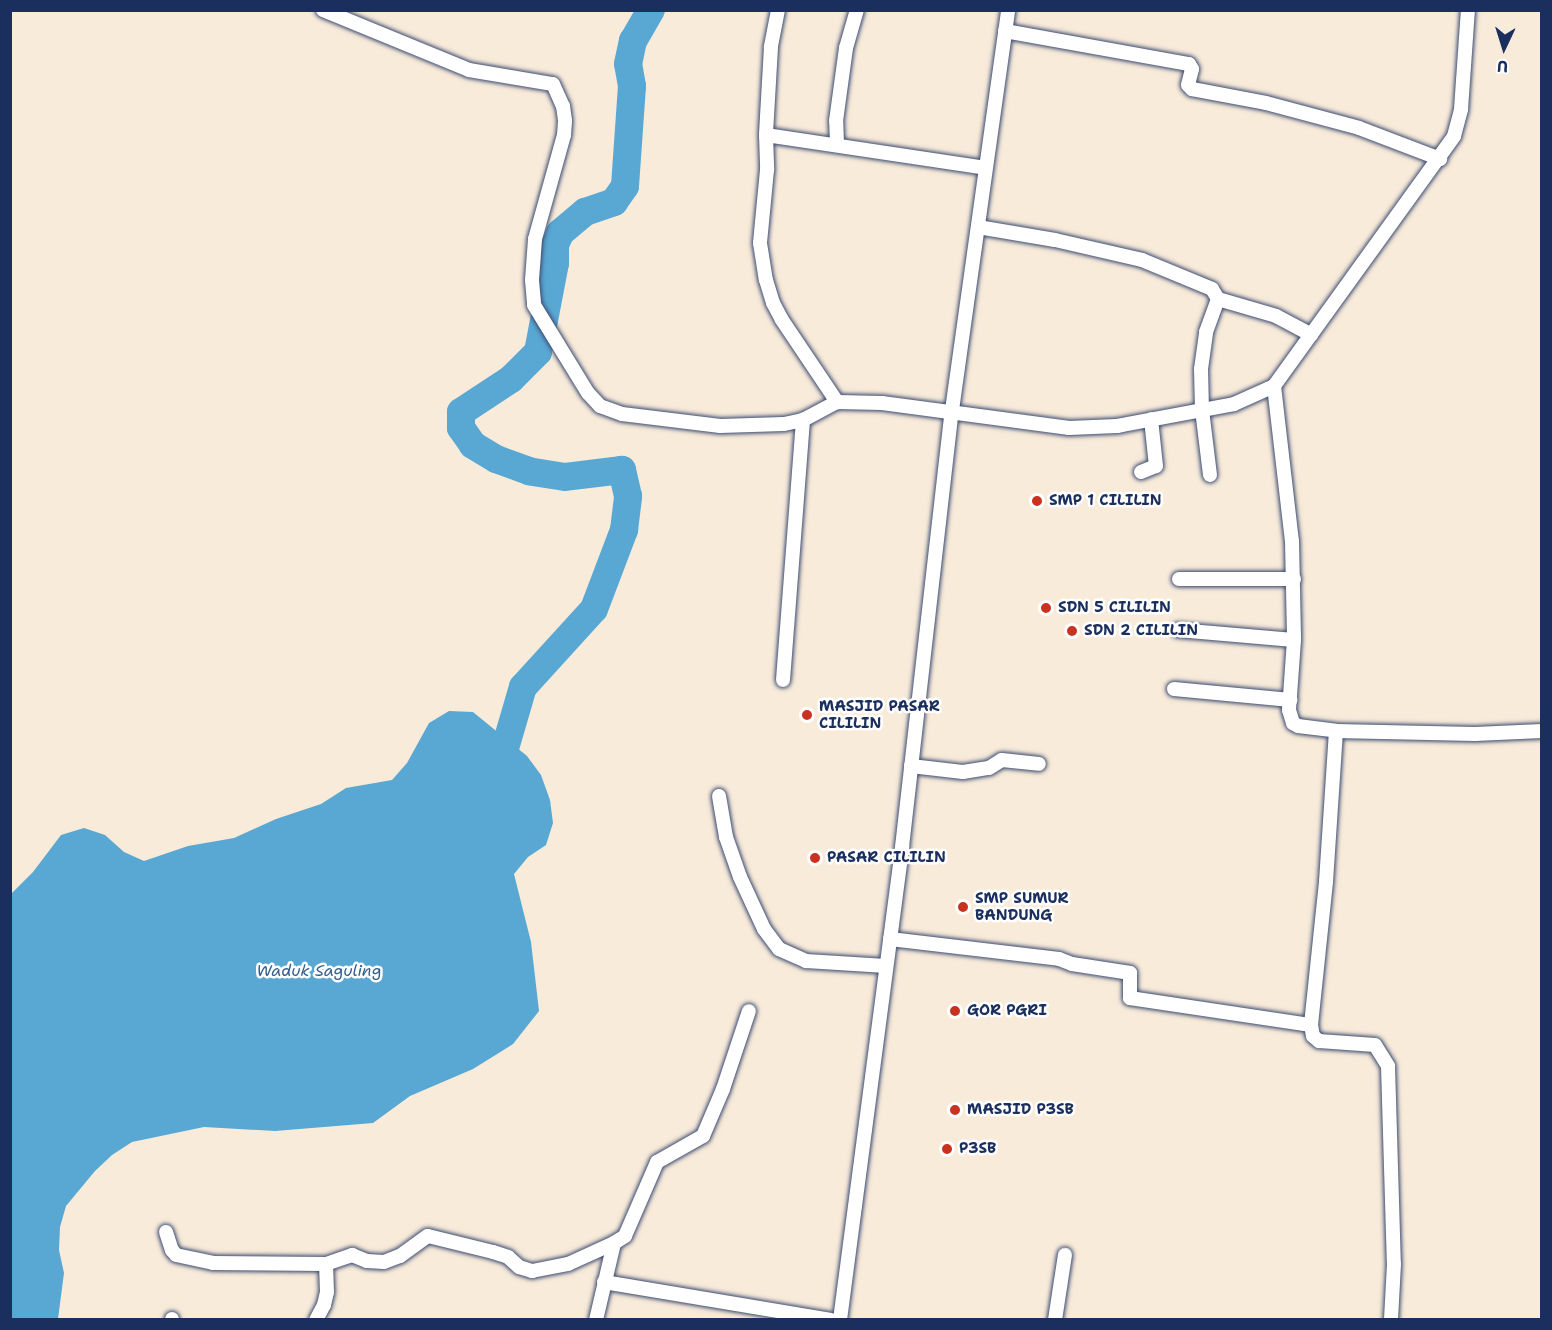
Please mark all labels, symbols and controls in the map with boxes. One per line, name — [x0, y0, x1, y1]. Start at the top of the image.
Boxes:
north arrow — [1474, 18, 1534, 78]
text: U — [1497, 56, 1509, 77]
place label: SMP 1 CILILIN — [1049, 492, 1162, 510]
marker: SMP 1 CILILIN — [1030, 494, 1044, 508]
place label: SDN 5 CILILIN — [1058, 599, 1171, 617]
marker: SDN 5 CILILIN — [1039, 601, 1053, 615]
place label: SDN 2 CILILIN — [1084, 622, 1198, 640]
marker: SDN 2 CILILIN — [1065, 624, 1079, 638]
place label: MASJID PASAR CILILIN — [819, 697, 940, 732]
marker: MASJID PASAR CILILIN — [800, 708, 814, 722]
place label: PASAR CILILIN — [827, 849, 946, 867]
marker: PASAR CILILIN — [808, 851, 822, 865]
place label: SMP SUMUR BANDUNG — [975, 889, 1069, 924]
marker: SMP SUMUR BANDUNG — [956, 900, 970, 914]
water label: Waduk Saguling — [257, 961, 381, 981]
place label: GOR PGRI — [967, 1002, 1047, 1020]
marker: GOR PGRI — [948, 1004, 962, 1018]
place label: MASJID P3SB — [967, 1101, 1074, 1119]
marker: MASJID P3SB — [948, 1103, 962, 1117]
place label: P3SB — [959, 1140, 996, 1158]
marker: P3SB — [940, 1142, 954, 1156]

